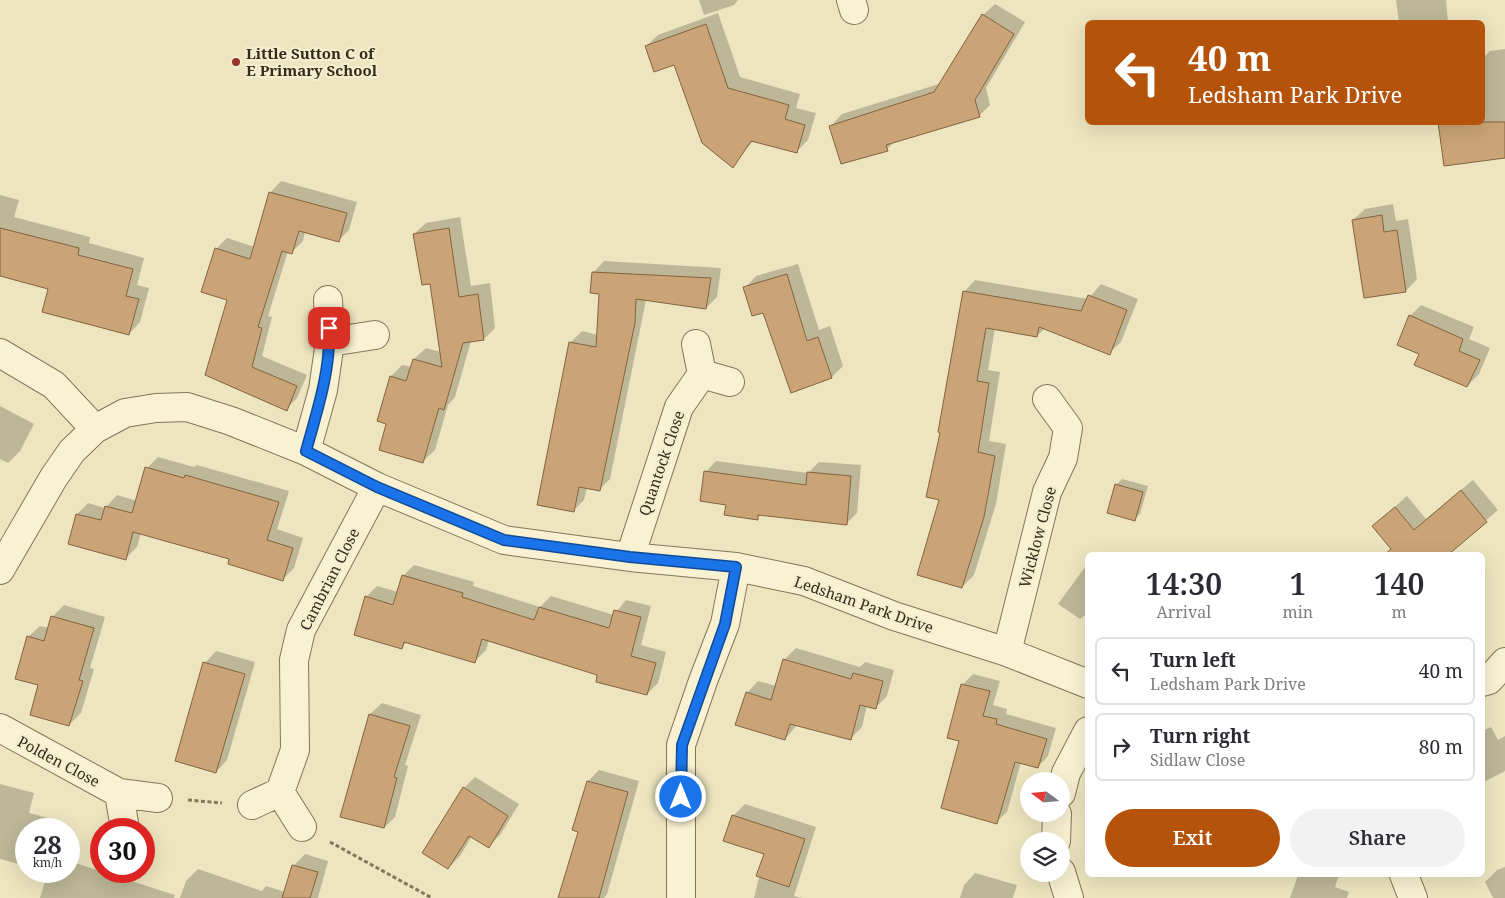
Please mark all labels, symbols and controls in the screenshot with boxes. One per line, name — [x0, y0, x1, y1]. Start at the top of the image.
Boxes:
text: 40 m — [1188, 34, 1271, 81]
icon: left — [1105, 40, 1170, 105]
place label: Little Sutton C of E Primary School — [246, 43, 378, 80]
marker: Little Sutton C of E Primary School — [230, 56, 242, 68]
text: Ledsham Park Drive — [1188, 79, 1402, 109]
pin — [308, 307, 350, 349]
icon: arrive — [315, 314, 343, 342]
street label: Quantock Close — [634, 408, 688, 518]
street label: Wicklow Close — [1014, 484, 1060, 590]
street label: Cambrian Close — [295, 524, 363, 634]
text: 14:30 — [1146, 563, 1222, 604]
text: 1 — [1289, 563, 1306, 604]
text: 140 — [1374, 563, 1424, 604]
street label: Ledsham Park Drive — [792, 571, 936, 637]
text: Arrival — [1156, 601, 1211, 623]
text: min — [1283, 601, 1313, 623]
text: m — [1392, 601, 1407, 623]
text: Turn left — [1150, 647, 1236, 673]
icon: left — [1107, 657, 1135, 685]
text: 40 m — [1419, 658, 1463, 684]
text: Ledsham Park Drive — [1150, 673, 1306, 695]
text: Turn right — [1150, 723, 1250, 749]
street label: Polden Close — [14, 731, 104, 791]
icon: right — [1107, 733, 1135, 761]
text: 80 m — [1419, 734, 1463, 760]
text: Sidlaw Close — [1150, 749, 1245, 771]
position arrow — [654, 770, 706, 822]
north arrow — [1020, 772, 1070, 822]
map controls — [1020, 772, 1070, 882]
button: Exit — [1105, 809, 1280, 867]
button: Share — [1290, 809, 1465, 867]
speed limit sign: 30 — [90, 818, 155, 883]
text: 28 — [33, 827, 62, 861]
button: layers — [1020, 832, 1070, 882]
text: km/h — [33, 854, 62, 871]

